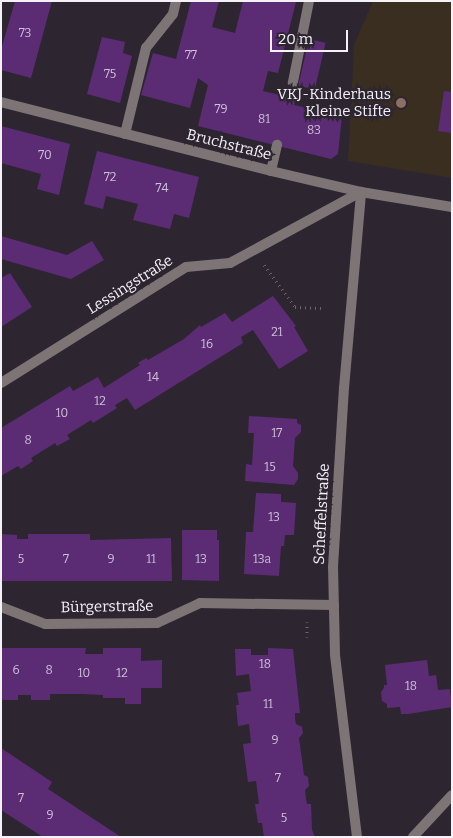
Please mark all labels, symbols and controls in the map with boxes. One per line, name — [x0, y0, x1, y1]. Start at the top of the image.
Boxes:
scale bar — [273, 20, 350, 52]
house number: 73 — [19, 27, 31, 41]
text: 20 m — [278, 30, 313, 48]
house number: 77 — [185, 49, 197, 63]
house number: 75 — [104, 68, 116, 82]
place label: VKJ-Kinderhaus Kleine Stifte — [277, 85, 391, 120]
marker: VKJ-Kinderhaus Kleine Stifte — [395, 97, 407, 109]
house number: 79 — [215, 103, 227, 117]
house number: 81 — [258, 113, 270, 127]
house number: 83 — [307, 124, 321, 138]
street label: Bruchstraße — [185, 126, 273, 164]
house number: 70 — [38, 149, 52, 163]
house number: 72 — [104, 171, 116, 185]
house number: 74 — [156, 182, 168, 196]
street label: Lessingstraße — [84, 252, 176, 318]
house number: 21 — [271, 326, 283, 340]
house number: 16 — [201, 338, 213, 352]
house number: 14 — [147, 371, 159, 385]
house number: 12 — [94, 395, 106, 409]
house number: 10 — [56, 407, 68, 421]
house number: 17 — [272, 427, 282, 441]
house number: 8 — [24, 434, 32, 448]
house number: 15 — [264, 461, 276, 475]
street label: Scheffelstraße — [310, 463, 334, 565]
house number: 13 — [268, 511, 280, 525]
house number: 5 — [18, 553, 24, 567]
house number: 7 — [63, 553, 69, 567]
house number: 9 — [107, 553, 115, 567]
house number: 11 — [146, 553, 156, 567]
house number: 13 — [195, 553, 207, 567]
house number: 13a — [253, 553, 271, 567]
street label: Bürgerstraße — [61, 597, 153, 617]
house number: 18 — [259, 658, 271, 672]
house number: 6 — [12, 664, 20, 678]
house number: 8 — [45, 664, 53, 678]
house number: 10 — [78, 667, 90, 681]
house number: 12 — [116, 667, 128, 681]
house number: 18 — [405, 680, 417, 694]
house number: 11 — [263, 698, 273, 712]
house number: 9 — [271, 734, 279, 748]
house number: 7 — [275, 772, 281, 786]
house number: 7 — [18, 792, 24, 806]
house number: 9 — [46, 809, 54, 823]
house number: 5 — [281, 812, 287, 826]

